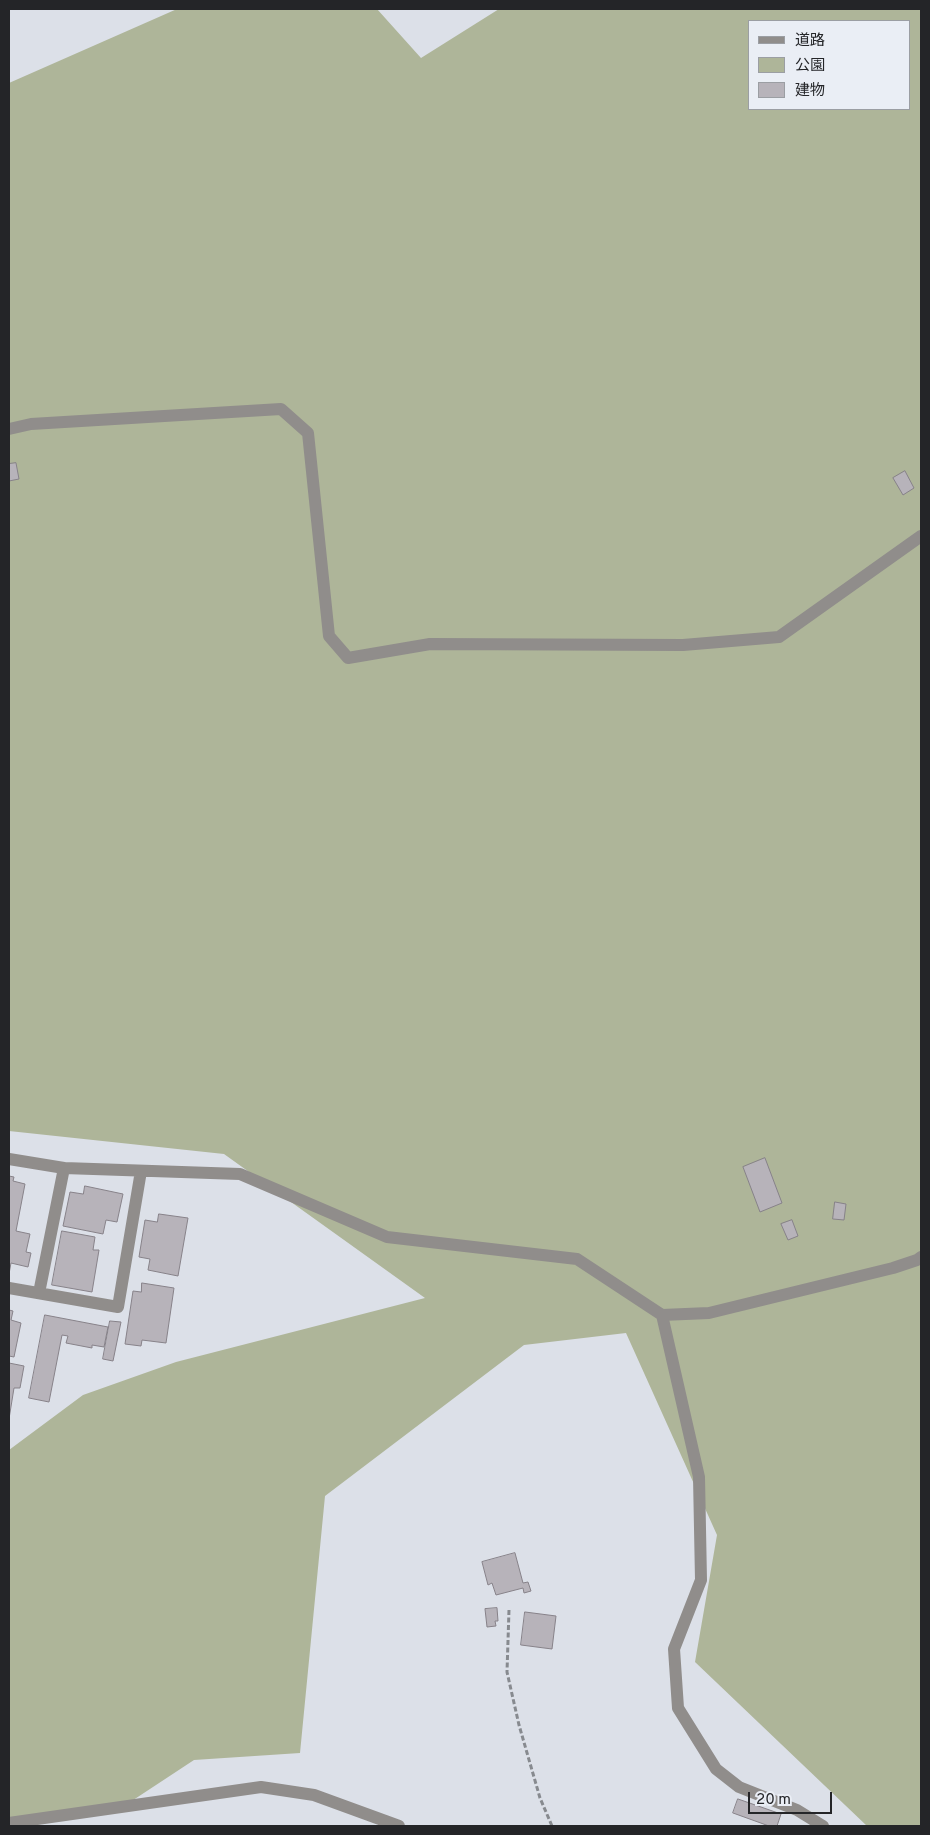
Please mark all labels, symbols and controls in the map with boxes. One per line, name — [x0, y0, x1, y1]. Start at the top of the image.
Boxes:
legend — [748, 20, 910, 110]
text: 道路 — [795, 32, 825, 51]
text: 公園 — [795, 57, 825, 76]
text: 建物 — [795, 82, 825, 101]
scale bar — [750, 1782, 834, 1814]
text: 20 m — [756, 1791, 791, 1810]

